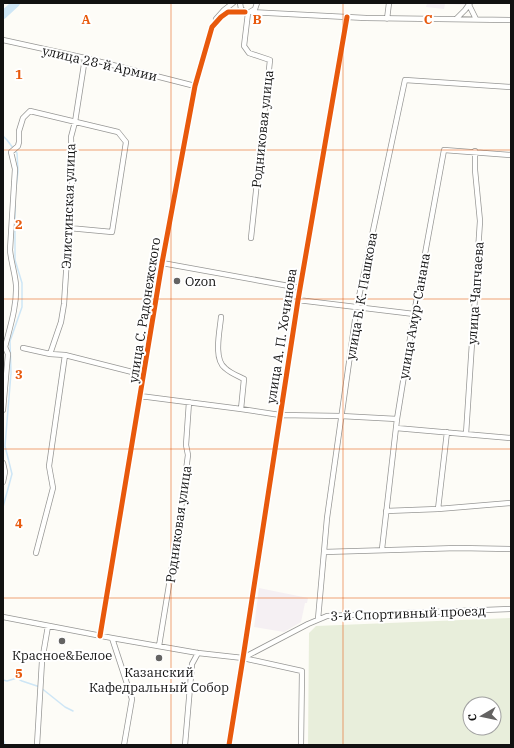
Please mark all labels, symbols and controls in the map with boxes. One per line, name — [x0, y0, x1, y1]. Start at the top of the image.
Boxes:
text: A — [81, 11, 91, 28]
text: B — [252, 11, 262, 28]
text: C — [424, 11, 433, 28]
street label: улица 28-й Армии — [41, 42, 159, 85]
text: 1 — [15, 66, 23, 83]
street label: Родниковая улица — [248, 69, 277, 189]
street label: Элистинская улица — [58, 143, 79, 269]
text: 2 — [15, 216, 23, 233]
street label: улица Б. К. Пашкова — [342, 231, 381, 361]
street label: улица С. Радонежского — [125, 236, 164, 384]
street label: улица Чапчаева — [463, 241, 488, 345]
street label: улица Амур-Санана — [395, 252, 434, 380]
street label: улица А. П. Хочинова — [262, 267, 301, 405]
place label: Ozon — [185, 273, 216, 290]
marker: Ozon — [172, 276, 182, 286]
text: 3 — [15, 366, 23, 383]
street label: Родниковая улица — [162, 464, 195, 584]
text: 4 — [15, 515, 23, 532]
street label: 3-й Спортивный проезд — [330, 602, 486, 625]
marker: Красное&Белое — [57, 636, 67, 646]
place label: Красное&Белое — [12, 647, 112, 664]
marker: Казанский Кафедральный Собор — [154, 653, 164, 663]
place label: Казанский Кафедральный Собор — [89, 664, 229, 696]
text: 5 — [15, 665, 23, 682]
north arrow — [462, 696, 502, 736]
text: С — [465, 713, 480, 722]

